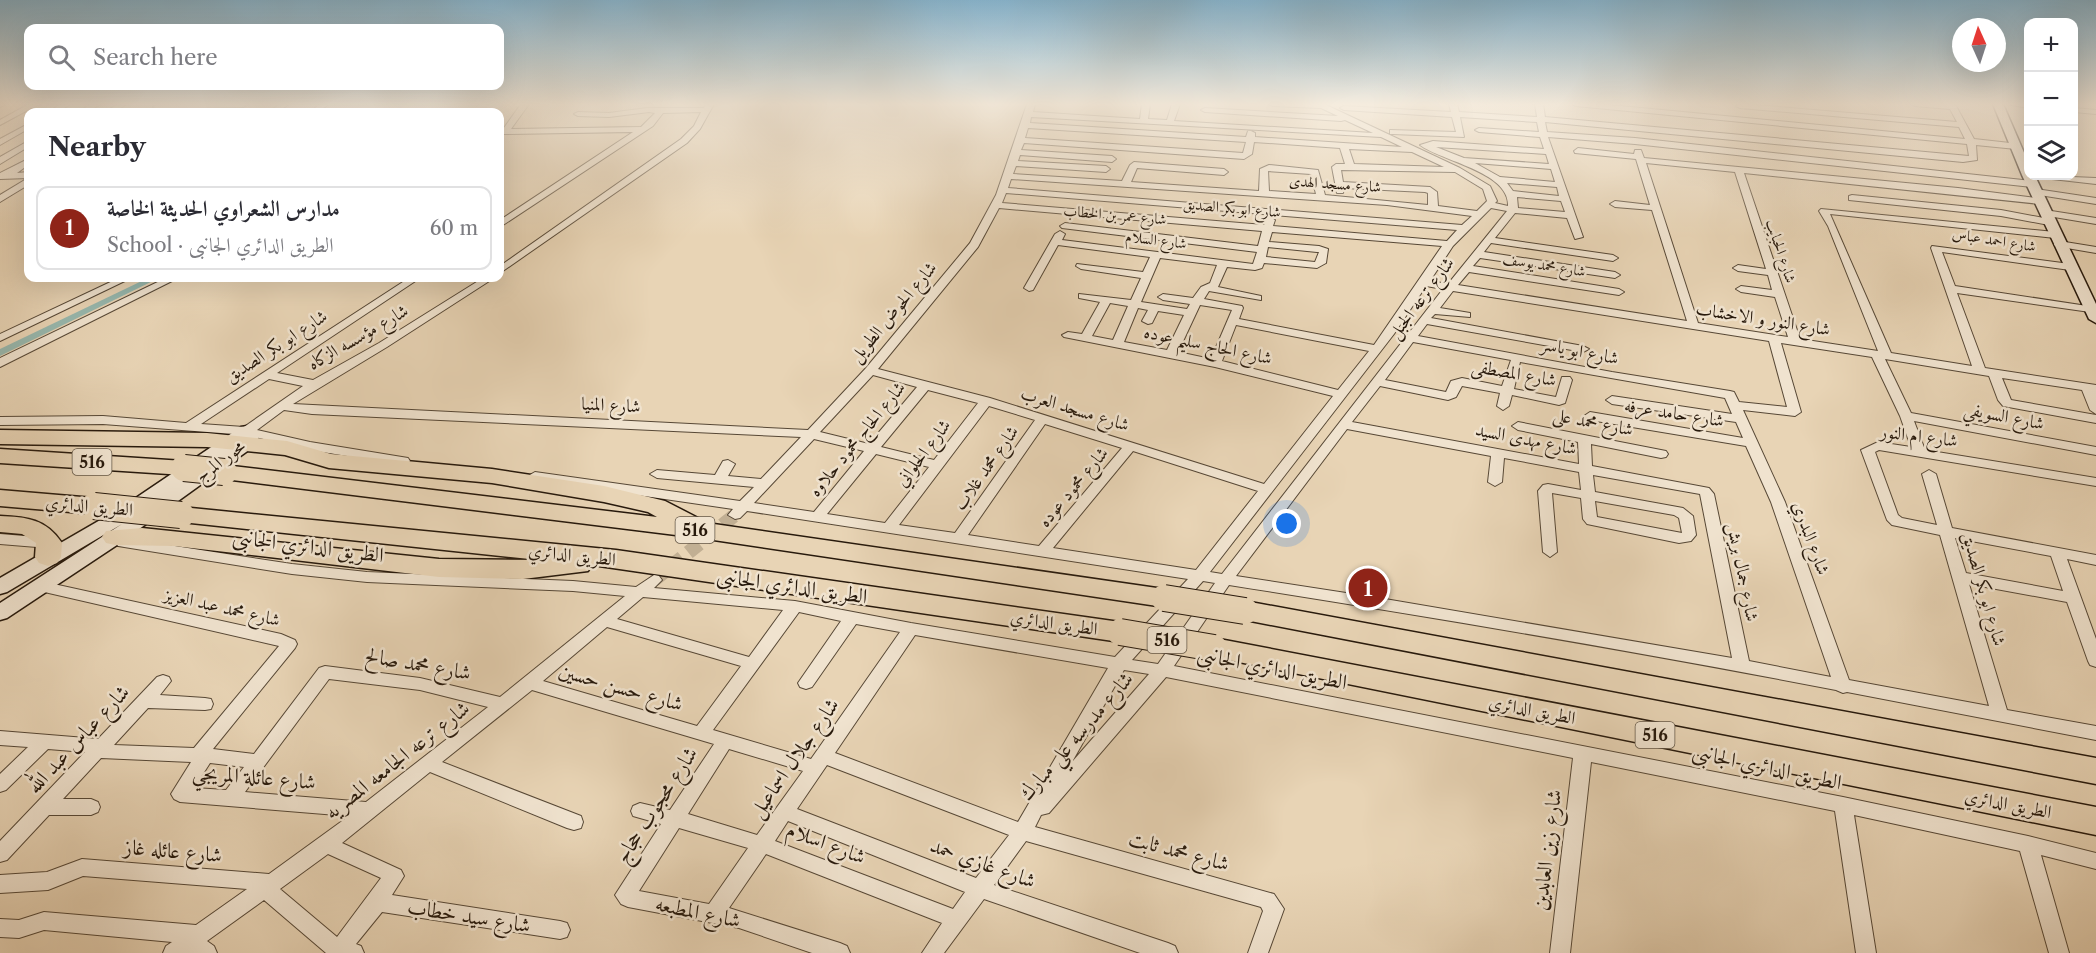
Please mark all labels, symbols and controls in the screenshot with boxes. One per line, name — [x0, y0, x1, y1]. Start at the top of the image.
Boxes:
north arrow — [1952, 18, 2006, 72]
map controls — [2024, 18, 2078, 180]
button: + — [2024, 18, 2078, 72]
search box — [24, 24, 504, 90]
icon: search — [45, 41, 78, 74]
text: Search here — [93, 44, 218, 71]
button: − — [2024, 72, 2078, 126]
button: layers — [2024, 126, 2078, 180]
text: Nearby — [48, 131, 146, 163]
street label: شارع مسجد الهدى — [1288, 171, 1382, 200]
street label: شارع ابو بكر الصديق — [1182, 194, 1282, 225]
text: مدارس الشعراوي الحديثة الخاصة — [107, 195, 340, 222]
street label: شارع عمر بن الخطاب — [1062, 201, 1167, 232]
text: 1 — [65, 216, 74, 240]
text: 60 m — [430, 216, 478, 240]
street label: شارع الحبايب — [1758, 217, 1801, 286]
street label: شارع احمد عباس — [1950, 224, 2037, 259]
street label: شارع السلام — [1124, 226, 1188, 257]
text: School · الطريق الدائري الجانبى — [107, 233, 334, 257]
street label: شارع محمد يوسف — [1501, 249, 1587, 284]
street label: شارع ترعه الجبل — [1383, 253, 1462, 346]
street label: شارع الحوض الطويل — [845, 257, 945, 369]
street label: شارع النور و الاخشاب — [1694, 298, 1832, 344]
street label: شارع مؤسسه الزكاه — [304, 299, 414, 378]
street label: شارع ابو بكر الصديق — [221, 305, 333, 391]
street label: شارع الحاج سليم عوده — [1141, 321, 1274, 376]
street label: شارع ابو ياسر — [1537, 332, 1620, 373]
street label: شارع المصطفى — [1469, 355, 1558, 395]
street label: شارع الحاج محمود حلاوه — [804, 377, 914, 504]
street label: شارع مسجد العرب — [1017, 382, 1132, 440]
street label: شارع المنيا — [581, 392, 641, 422]
street label: شارع حامد عرفه — [1622, 394, 1725, 436]
street label: شارع السويفي — [1961, 397, 2046, 441]
street label: شارع محمد على — [1550, 403, 1635, 444]
street label: شارع الحلواني — [891, 415, 959, 493]
street label: شارع مهدى السيد — [1473, 418, 1579, 464]
street label: شارع ام النور — [1876, 420, 1959, 457]
street label: شارع محمد غلاب — [949, 421, 1027, 517]
street label: محور المرج — [190, 435, 253, 491]
street label: شارع محمود عوده — [1033, 442, 1116, 534]
road number: 516 — [72, 449, 112, 475]
street label: الطريق الدائري — [44, 491, 134, 525]
street label: شارع البدري — [1784, 498, 1834, 579]
your location — [1272, 509, 1301, 538]
road number: 516 — [676, 517, 714, 543]
street label: شارع جمال بريش — [1719, 521, 1763, 624]
street label: الطريق الدائري الجانبى — [231, 524, 385, 571]
street label: شارع ابو بكر الصديق — [1953, 530, 2011, 650]
street label: الطريق الدائري — [527, 539, 617, 575]
street label: الطريق الدائري الجانبى — [714, 563, 869, 612]
pin: 1 — [1348, 566, 1388, 610]
street label: شارع محمد عبد العزيز — [159, 582, 282, 635]
street label: الطريق الدائري — [1008, 606, 1099, 644]
road number: 516 — [1148, 627, 1186, 653]
street label: الطريق الدائري الجانبى — [1194, 641, 1349, 698]
street label: شارع محمد صالح — [362, 642, 473, 691]
street label: شارع حسن حسين — [555, 657, 686, 722]
street label: شارع مدرسه علي مبارك — [1013, 666, 1144, 810]
street label: شارع عباس عبد الله — [18, 677, 139, 802]
street label: الطريق الدائري — [1486, 691, 1577, 733]
street label: شارع جلال اسماعيل — [743, 693, 849, 826]
street label: شارع ترعه الجامعه المصريه — [319, 695, 478, 829]
road number: 516 — [1636, 722, 1674, 748]
street label: الطريق الدائري الجانبى — [1689, 738, 1844, 798]
street label: شارع محجوب حجاج — [609, 742, 708, 871]
street label: شارع عائلة المريجي — [191, 759, 317, 802]
street label: الطريق الدائري — [1962, 785, 2053, 827]
street label: شارع زين العابدين — [1527, 788, 1572, 913]
street label: شارع اسلام — [781, 816, 869, 875]
street label: شارع محمد ثابت — [1125, 825, 1232, 882]
street label: شارع غازي حمد — [925, 832, 1039, 899]
street label: شارع عائله غاز — [120, 834, 223, 873]
street label: شارع المطبعه — [652, 890, 743, 939]
street label: شارع سيد خطاب — [405, 893, 532, 943]

